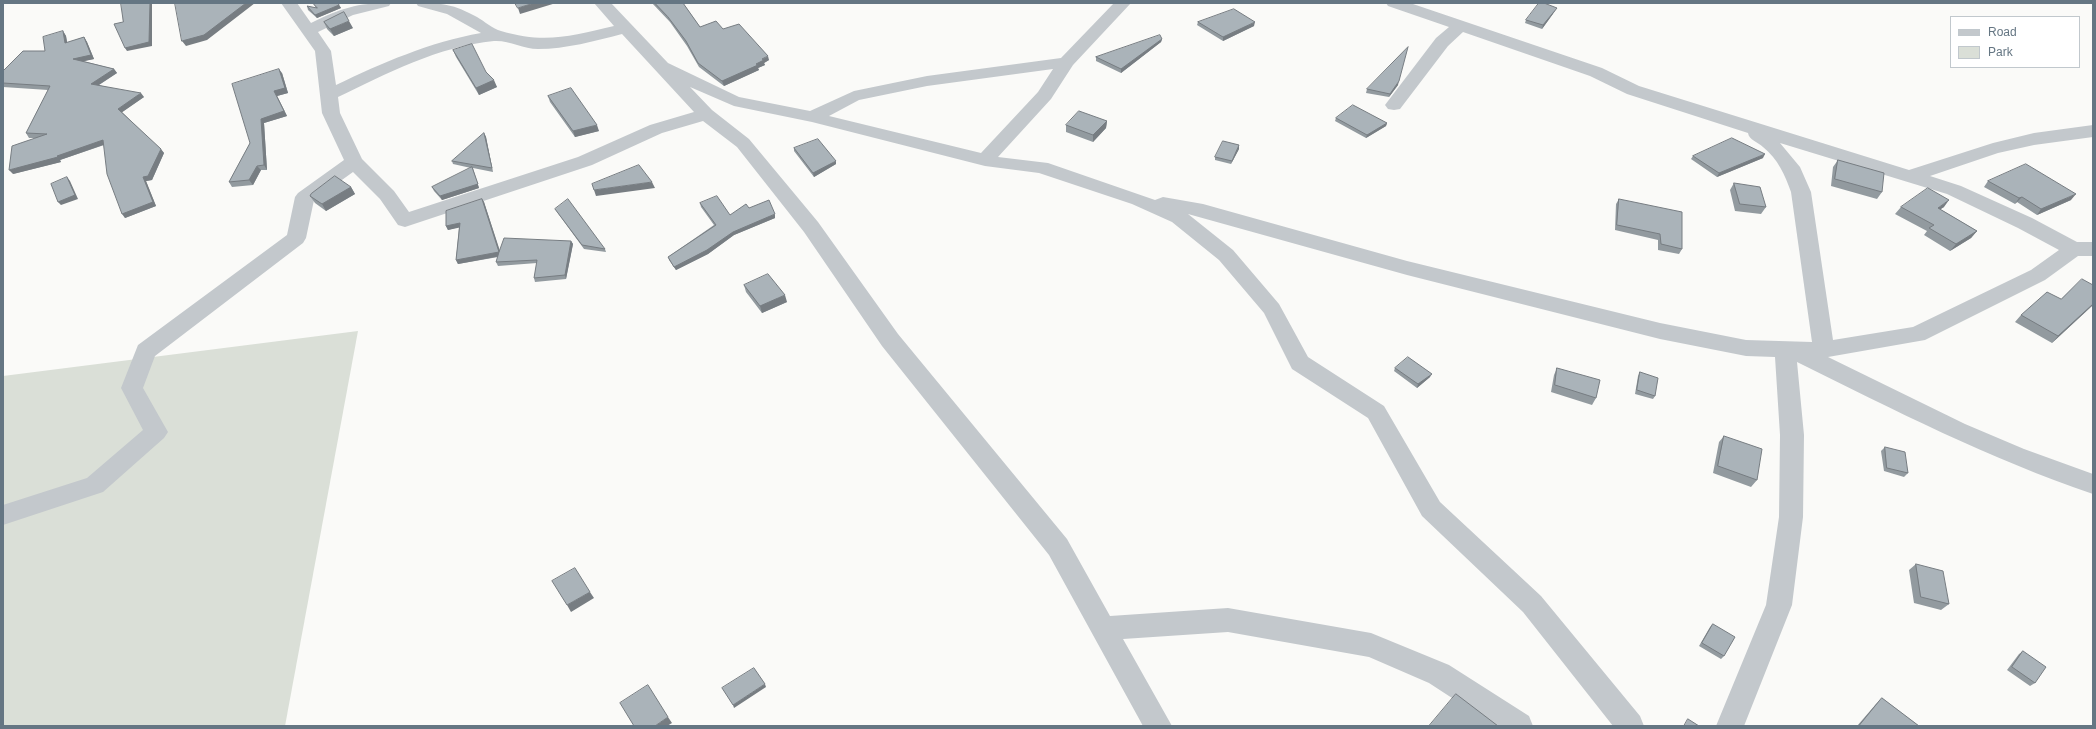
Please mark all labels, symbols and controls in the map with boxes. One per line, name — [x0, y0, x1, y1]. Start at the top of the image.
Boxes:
legend — [1950, 16, 2080, 68]
text: Road — [1988, 25, 2017, 39]
text: Park — [1988, 45, 2013, 59]

